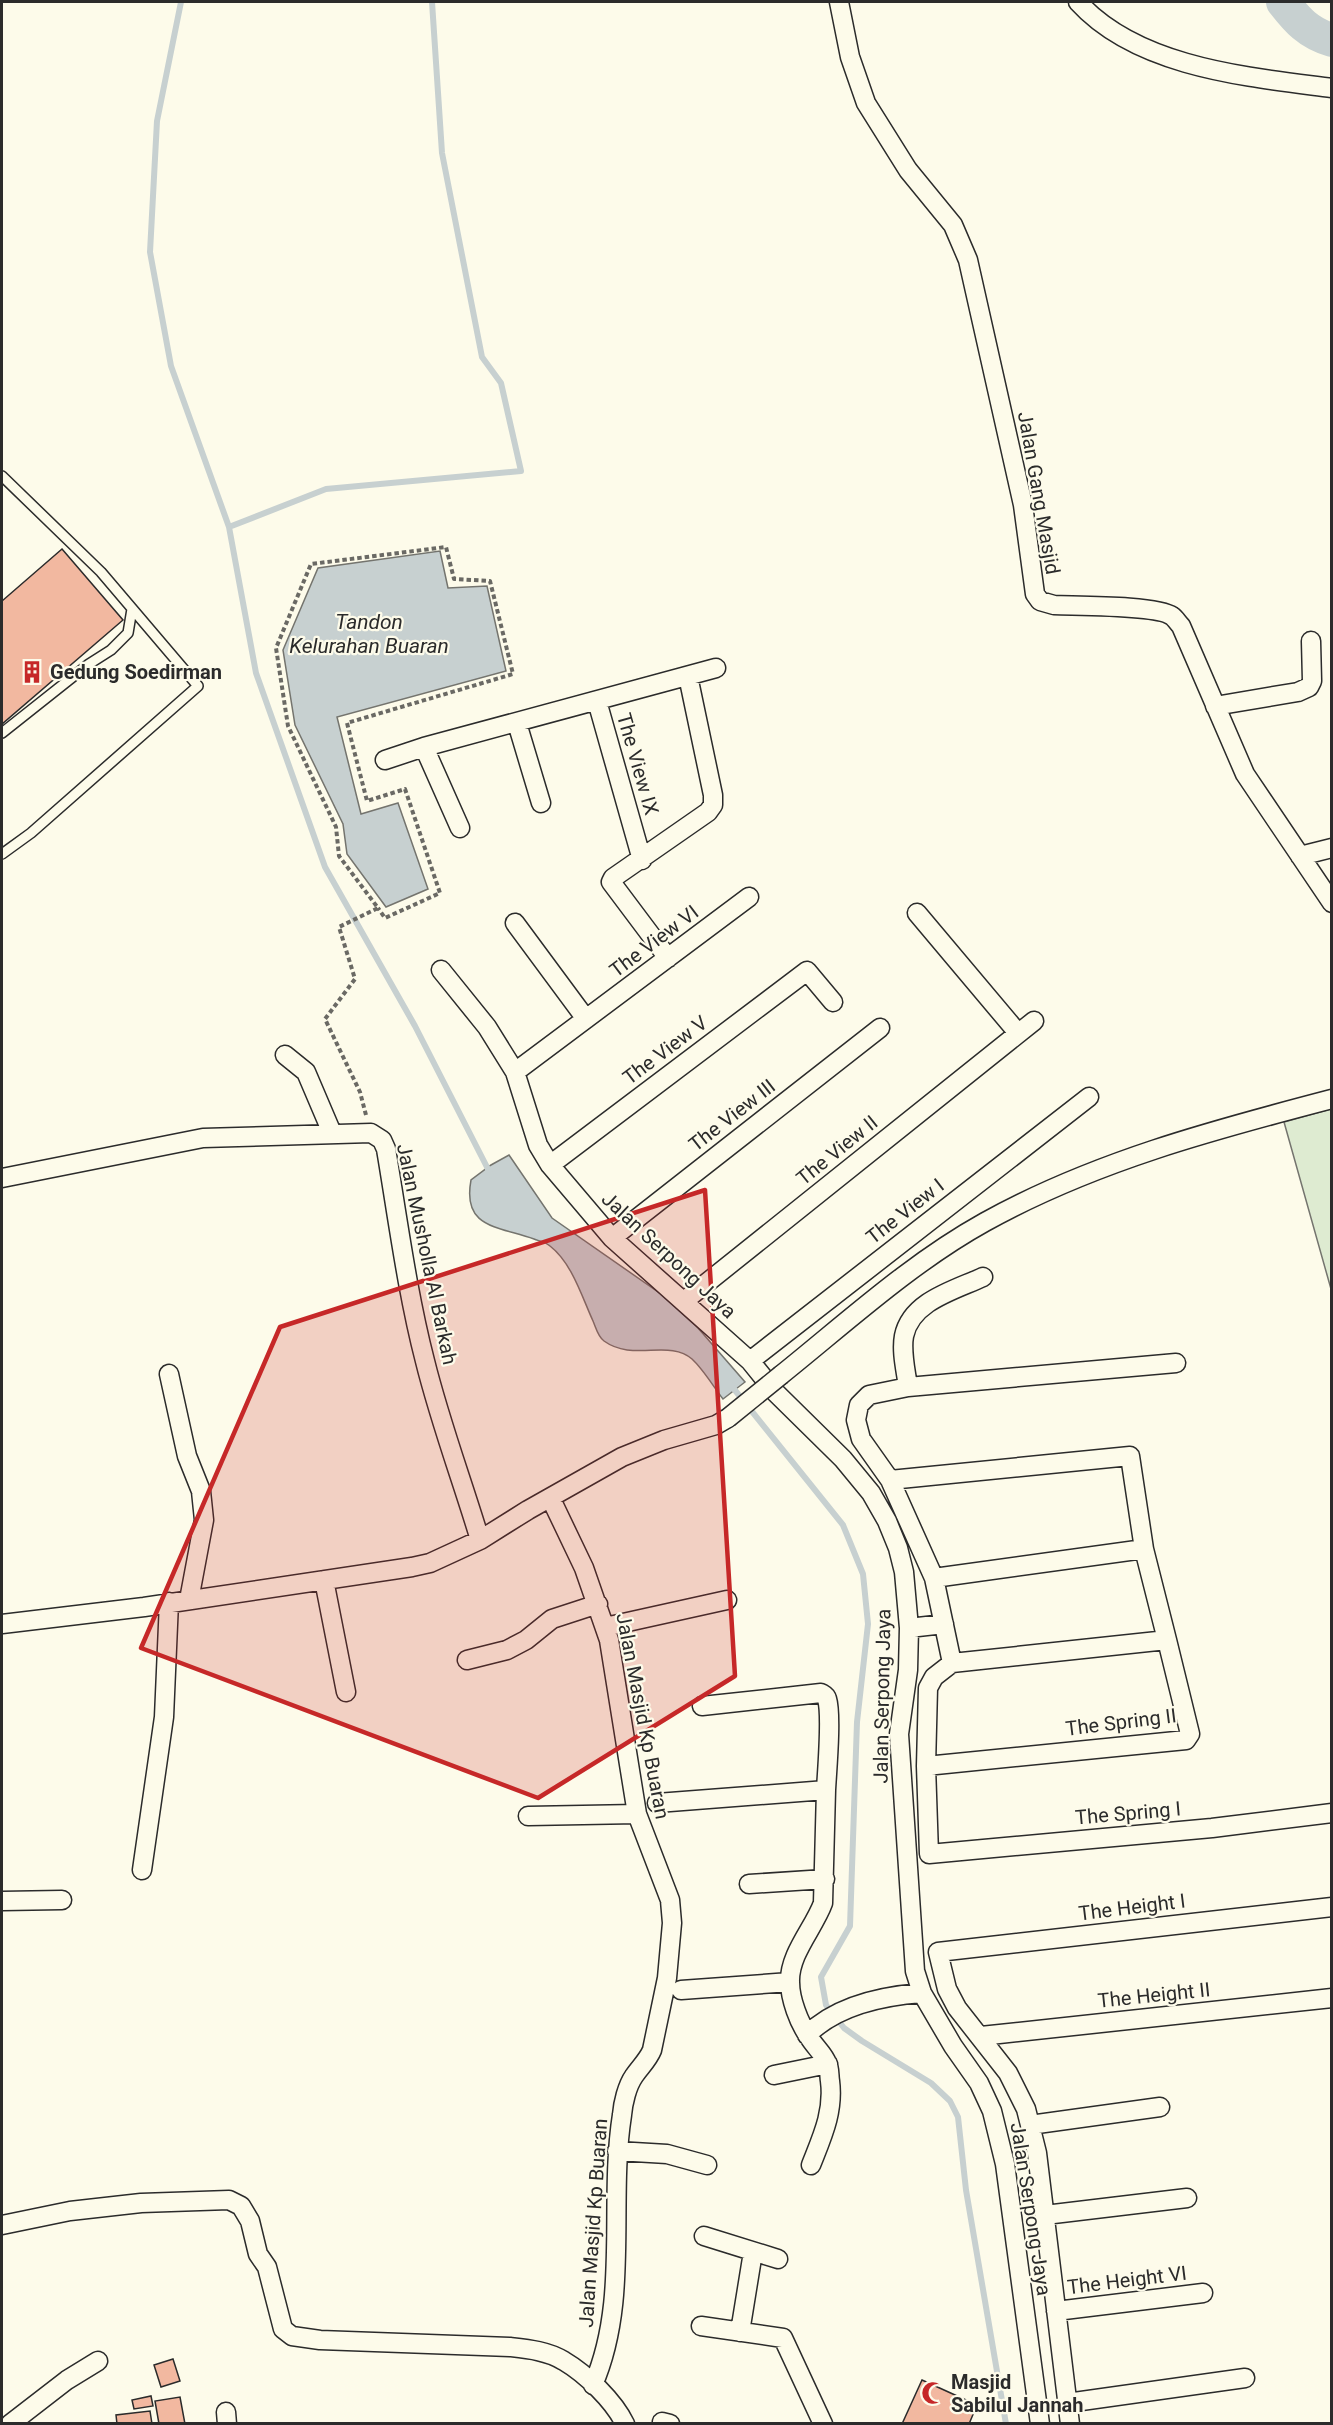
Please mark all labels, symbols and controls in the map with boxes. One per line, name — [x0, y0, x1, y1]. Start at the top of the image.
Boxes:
street label: Jalan Gang Masjid — [1013, 410, 1065, 576]
water label: Tandon Kelurahan Buaran — [289, 610, 449, 658]
building icon: Gedung Soedirman — [19, 659, 45, 685]
place label: Gedung Soedirman — [50, 660, 222, 684]
street label: The View IX — [612, 710, 664, 818]
street label: The View VI — [605, 900, 703, 982]
street label: The View V — [618, 1010, 712, 1090]
street label: The View III — [684, 1074, 780, 1156]
street label: The View II — [792, 1110, 882, 1190]
street label: Jalan Musholla Al Barkah — [392, 1141, 462, 1367]
street label: The View I — [861, 1173, 949, 1249]
street label: Jalan Serpong Jaya — [597, 1187, 741, 1323]
street label: Jalan Serpong Jaya — [868, 1608, 896, 1784]
street label: Jalan Masjid Kp Buaran — [611, 1611, 675, 1821]
street label: The Spring II — [1064, 1703, 1178, 1741]
street label: The Spring I — [1074, 1796, 1182, 1830]
street label: The Height I — [1077, 1889, 1187, 1925]
street label: The Height II — [1097, 1977, 1211, 2013]
street label: Jalan Masjid Kp Buaran — [574, 2118, 612, 2328]
street label: Jalan Serpong Jaya — [1005, 2121, 1057, 2297]
street label: The Height VI — [1066, 2261, 1188, 2299]
place label: Masjid Sabilul Jannah — [951, 2370, 1084, 2417]
mosque icon: Masjid Sabilul Jannah — [920, 2380, 946, 2406]

